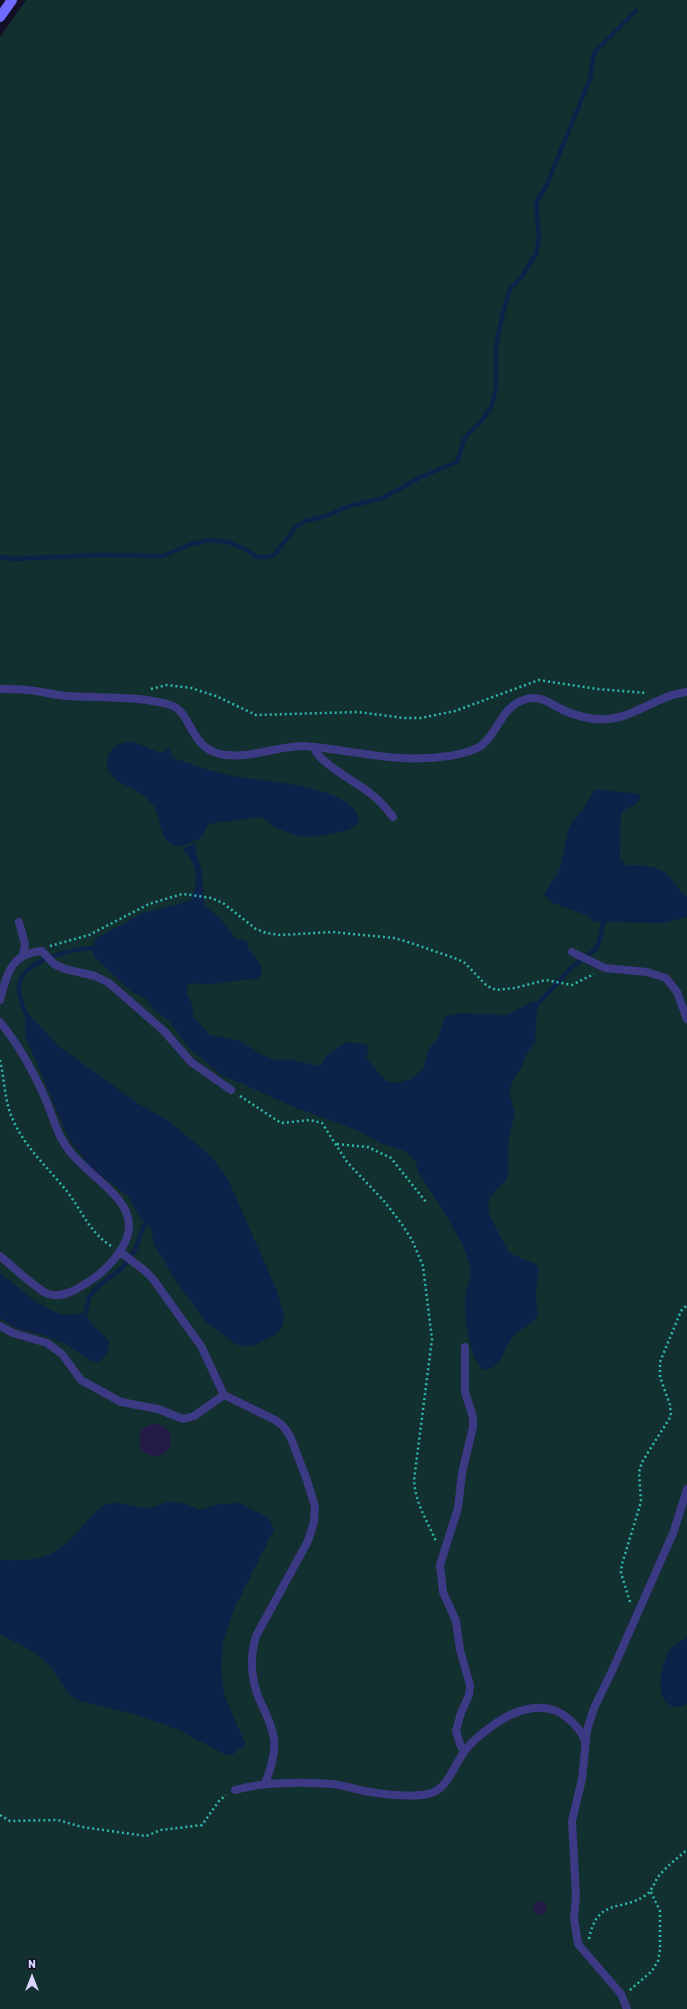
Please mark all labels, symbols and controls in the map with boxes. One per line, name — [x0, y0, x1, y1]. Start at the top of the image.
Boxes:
north arrow — [12, 1957, 52, 1997]
text: N — [28, 1958, 36, 1971]

